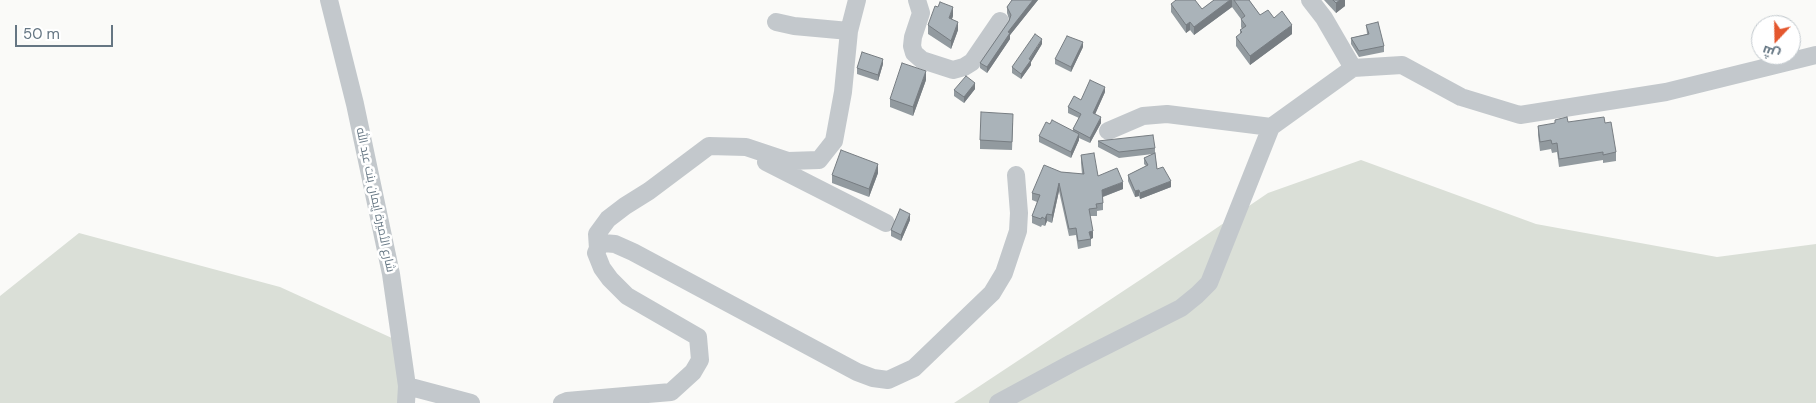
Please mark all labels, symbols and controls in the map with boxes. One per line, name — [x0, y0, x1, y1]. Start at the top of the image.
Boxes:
scale bar — [18, 15, 115, 47]
north arrow — [1751, 15, 1801, 65]
text: 50 m — [23, 24, 60, 44]
text: ش — [1759, 41, 1783, 65]
street label: شارع الأميرة إيمان بنت عبد الله — [353, 126, 397, 274]

